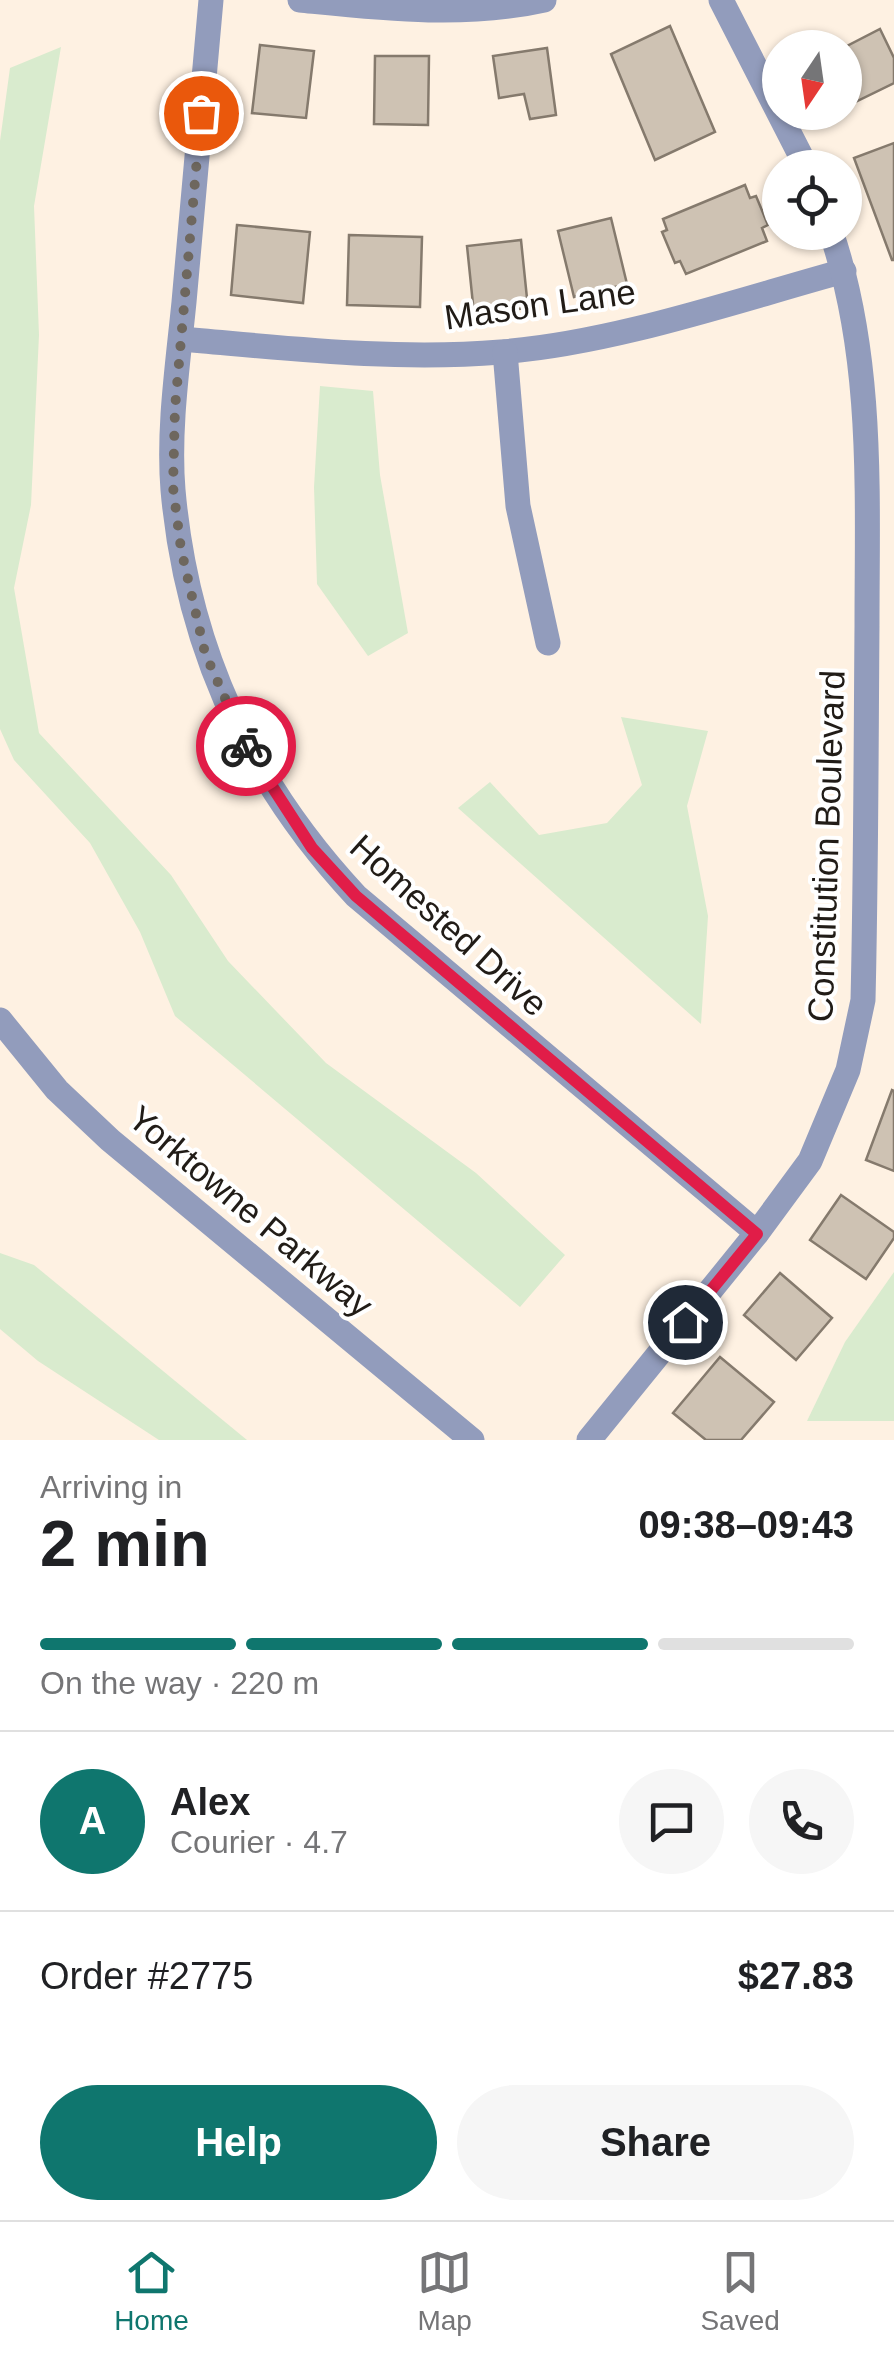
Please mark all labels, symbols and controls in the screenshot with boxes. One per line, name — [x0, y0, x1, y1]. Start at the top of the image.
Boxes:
north arrow — [762, 30, 862, 130]
map controls — [762, 30, 862, 250]
pin — [159, 71, 244, 156]
icon: bag — [174, 86, 229, 141]
button: locate — [762, 150, 862, 250]
street label: Mason Lane — [442, 271, 638, 337]
street label: Constitution Boulevard — [800, 669, 852, 1023]
courier — [196, 696, 296, 796]
icon: bike — [219, 719, 274, 774]
street label: Homested Drive — [343, 827, 555, 1023]
street label: Yorktowne Parkway — [121, 1098, 381, 1325]
pin — [643, 1280, 728, 1365]
icon: home — [658, 1295, 713, 1350]
text: Arriving in — [40, 1469, 182, 1505]
text: 09:38–09:43 — [638, 1504, 854, 1546]
text: 2 min — [40, 1507, 210, 1580]
text: On the way · 220 m — [40, 1665, 319, 1701]
button: chat — [619, 1769, 724, 1874]
button: phone — [749, 1769, 854, 1874]
text: Alex — [170, 1781, 250, 1823]
text: A — [79, 1800, 106, 1842]
text: Courier · 4.7 — [170, 1824, 348, 1860]
text: Order #2775 — [40, 1955, 253, 1997]
text: $27.83 — [738, 1955, 854, 1997]
button: Help — [40, 2085, 437, 2200]
button: Share — [457, 2085, 854, 2200]
tab: Home — [114, 2245, 189, 2337]
tab: Map — [417, 2245, 472, 2337]
tab: Saved — [700, 2245, 780, 2337]

